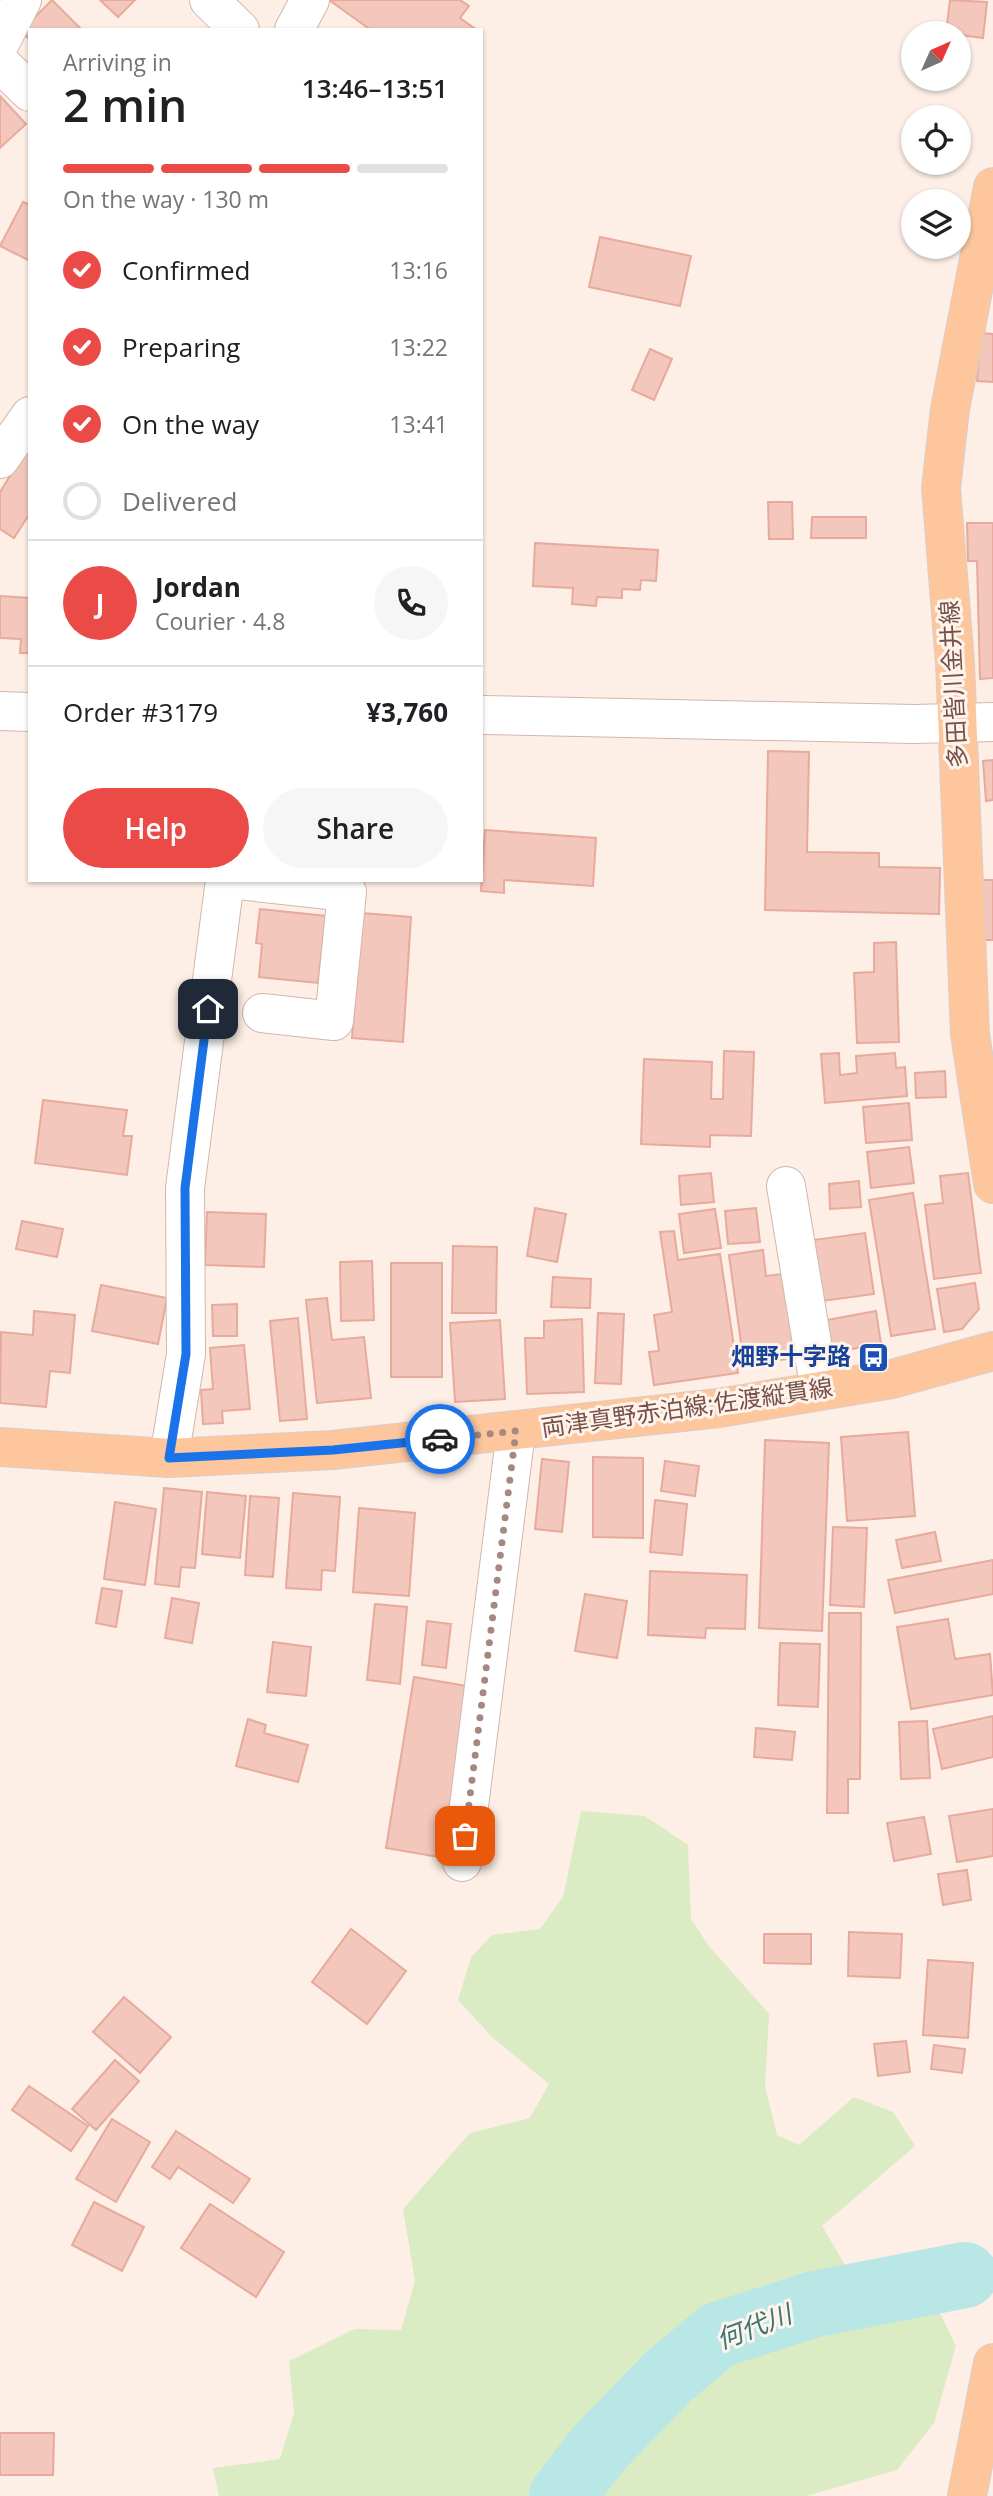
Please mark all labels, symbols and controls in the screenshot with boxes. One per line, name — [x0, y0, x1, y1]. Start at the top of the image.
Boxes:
north arrow — [901, 21, 971, 91]
map controls — [901, 21, 971, 259]
text: Arriving in — [63, 46, 172, 78]
text: 13:46–13:51 — [302, 70, 448, 106]
text: 2 min — [63, 73, 187, 135]
button: locate — [901, 105, 971, 175]
text: On the way · 130 m — [63, 183, 269, 215]
button: layers — [901, 189, 971, 259]
icon: check — [63, 251, 101, 289]
text: Confirmed — [122, 252, 250, 288]
text: 13:16 — [389, 254, 448, 286]
icon: check — [63, 328, 101, 366]
text: Preparing — [122, 329, 240, 365]
text: 13:22 — [389, 331, 448, 363]
icon: check — [63, 405, 101, 443]
text: On the way — [122, 406, 259, 442]
text: 13:41 — [389, 408, 448, 440]
text: Delivered — [122, 483, 237, 519]
button: phone — [374, 566, 448, 640]
text: Jordan — [155, 569, 241, 605]
text: J — [96, 585, 104, 621]
street label: 多田皆川金井線 — [932, 599, 973, 769]
text: Courier · 4.8 — [155, 605, 285, 637]
text: Order #3179 — [63, 694, 218, 730]
text: ¥3,760 — [366, 694, 448, 730]
button: Help — [63, 788, 249, 868]
button: Share — [263, 788, 448, 868]
pin — [178, 979, 238, 1039]
icon: home — [189, 990, 227, 1028]
place label: 畑野十字路 — [731, 1339, 851, 1372]
bus stop icon: 畑野十字路 — [857, 1340, 891, 1374]
street label: 両津真野赤泊線;佐渡縦貫線 — [539, 1370, 835, 1443]
courier — [405, 1404, 475, 1474]
icon: car — [421, 1420, 459, 1458]
pin — [435, 1806, 495, 1866]
icon: bag — [446, 1817, 484, 1855]
water label: 何代川 — [711, 2294, 799, 2357]

